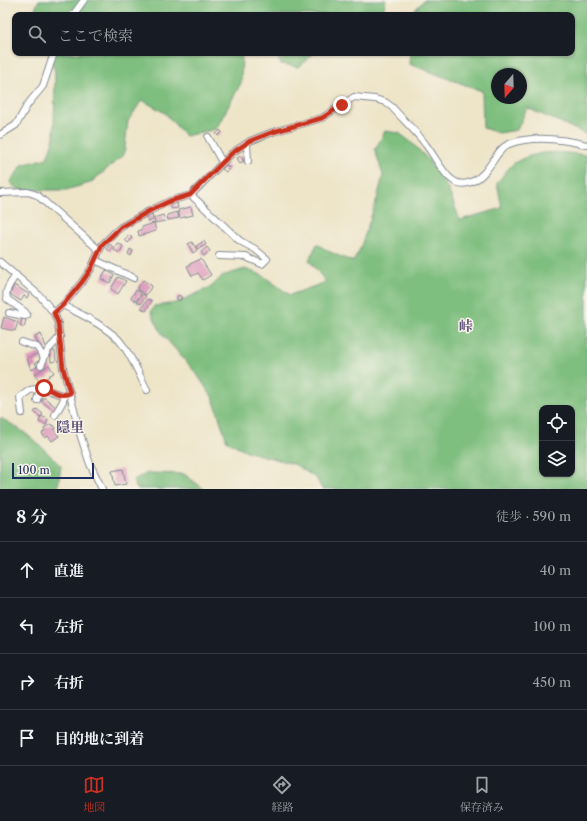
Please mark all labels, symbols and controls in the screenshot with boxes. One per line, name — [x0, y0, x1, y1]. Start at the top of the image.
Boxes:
search box — [12, 12, 575, 56]
icon: search — [26, 23, 48, 45]
text: ここで検索 — [58, 26, 133, 45]
north arrow — [491, 68, 527, 104]
route end — [333, 96, 351, 114]
district label: 峠 — [459, 317, 473, 335]
route start — [35, 379, 53, 397]
map controls — [539, 405, 575, 477]
button: locate — [539, 405, 575, 441]
district label: 隠里 — [56, 418, 84, 436]
button: layers — [539, 441, 575, 477]
scale bar — [12, 461, 94, 480]
text: 100 m — [18, 463, 50, 477]
text: 8 分 — [16, 507, 48, 527]
text: 徒歩 · 590 m — [496, 508, 571, 524]
icon: ahead — [16, 559, 38, 581]
text: 直進 — [54, 561, 84, 580]
text: 40 m — [540, 562, 571, 578]
icon: left — [16, 615, 38, 637]
text: 左折 — [54, 617, 84, 636]
text: 100 m — [533, 618, 571, 634]
icon: right — [16, 671, 38, 693]
text: 右折 — [54, 673, 84, 692]
text: 450 m — [533, 674, 571, 690]
icon: arrive — [16, 727, 38, 749]
text: 目的地に到着 — [54, 729, 144, 748]
tab: 地図 — [83, 774, 105, 814]
tab: 経路 — [271, 774, 293, 814]
tab: 保存済み — [460, 774, 504, 814]

